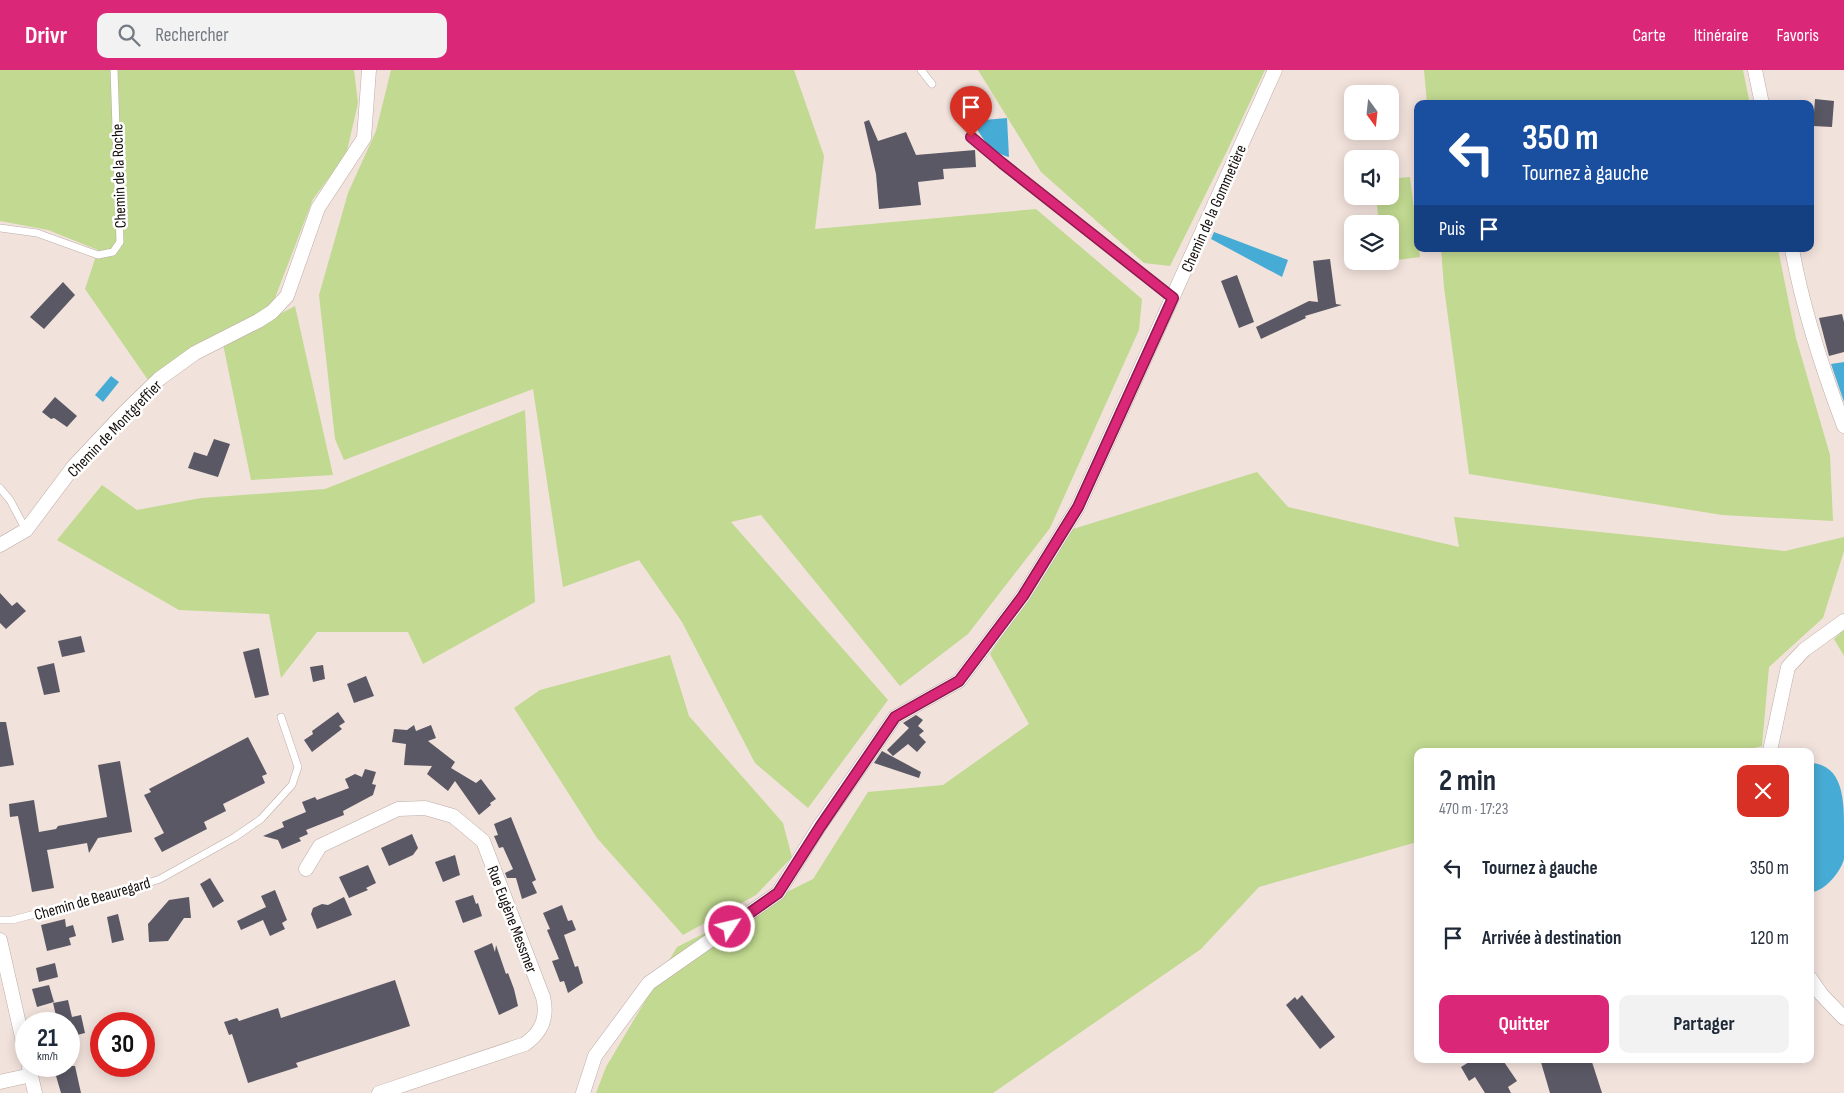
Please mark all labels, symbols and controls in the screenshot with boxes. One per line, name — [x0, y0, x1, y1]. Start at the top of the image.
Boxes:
search box — [97, 13, 447, 58]
text: Drivr — [25, 21, 67, 50]
icon: search — [115, 21, 143, 49]
text: Rechercher — [155, 24, 229, 47]
text: Carte — [1632, 25, 1666, 46]
text: Itinéraire — [1694, 25, 1748, 46]
text: Favoris — [1776, 25, 1819, 46]
north arrow — [1344, 85, 1399, 140]
map controls — [1344, 85, 1399, 270]
pin — [950, 86, 992, 137]
icon: arrive — [957, 93, 985, 121]
text: 350 m — [1522, 117, 1598, 160]
icon: left — [1439, 120, 1504, 185]
street label: Chemin de la Roche — [108, 123, 131, 229]
street label: Chemin de la Gommetière — [1178, 142, 1251, 275]
button: sound — [1344, 150, 1399, 205]
text: Tournez à gauche — [1522, 160, 1649, 187]
button: layers — [1344, 215, 1399, 270]
icon: arrive — [1475, 215, 1503, 243]
text: Puis — [1439, 218, 1465, 241]
street label: Chemin de Montgreffier — [64, 376, 167, 482]
text: 2 min — [1439, 763, 1496, 799]
button: close — [1737, 765, 1789, 817]
text: 470 m · 17:23 — [1439, 800, 1508, 819]
icon: left — [1439, 854, 1467, 882]
text: Tournez à gauche — [1482, 857, 1598, 880]
text: 350 m — [1750, 857, 1789, 880]
street label: Rue Eugène Messmer — [482, 863, 541, 976]
street label: Chemin de Beauregard — [32, 874, 153, 925]
position arrow — [703, 900, 755, 952]
icon: arrive — [1439, 924, 1467, 952]
text: Arrivée à destination — [1482, 927, 1622, 950]
text: 120 m — [1751, 927, 1789, 950]
button: Quitter — [1439, 995, 1609, 1053]
button: Partager — [1619, 995, 1789, 1053]
speed limit sign: 30 — [90, 1012, 155, 1077]
text: 21 — [37, 1023, 58, 1054]
text: km/h — [37, 1049, 58, 1064]

